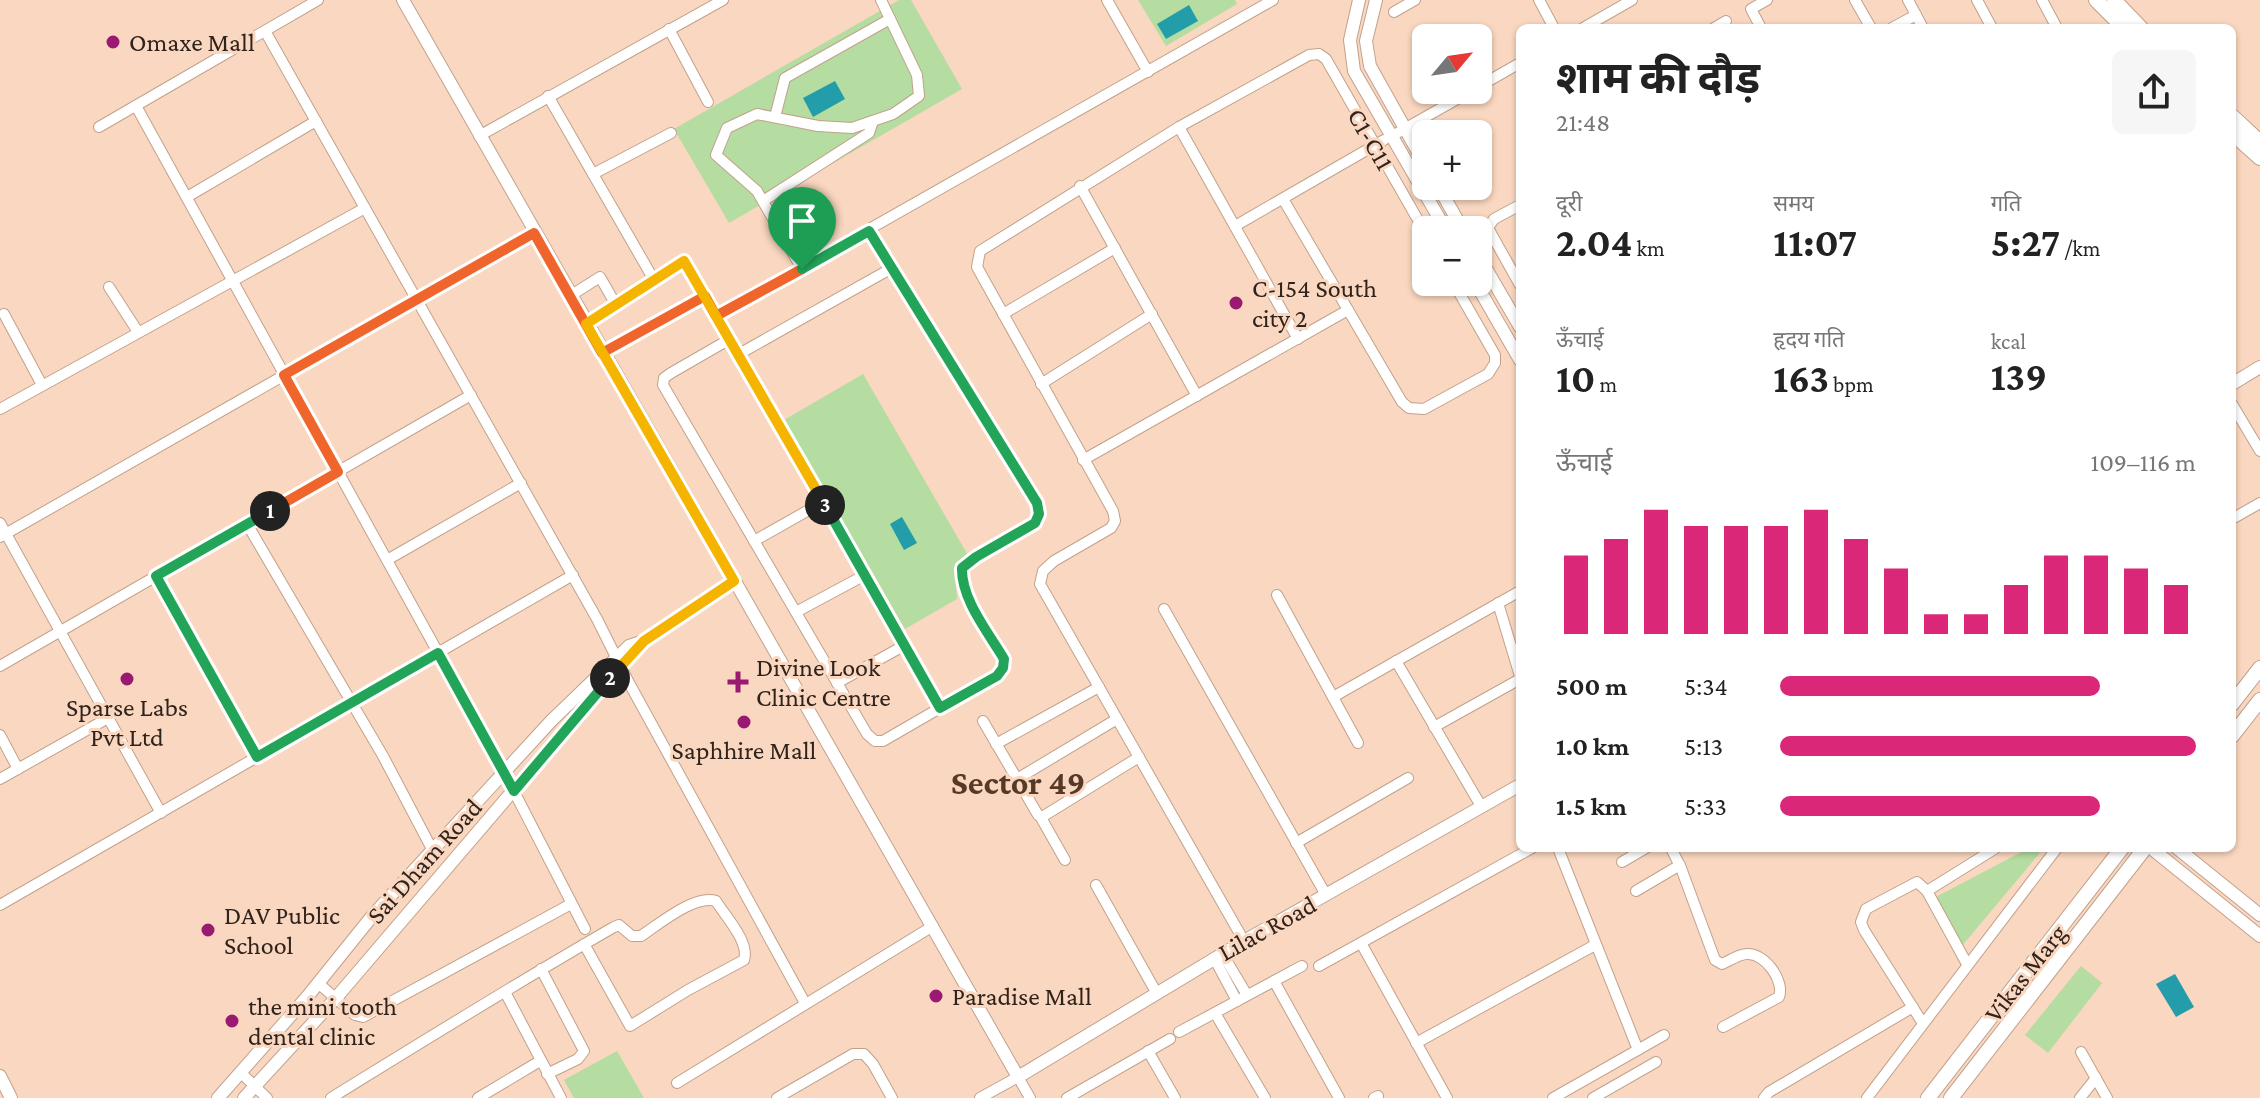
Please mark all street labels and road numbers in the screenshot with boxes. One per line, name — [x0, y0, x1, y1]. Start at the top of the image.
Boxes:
street label: C1-C11 — [1341, 103, 1400, 175]
street label: Sai Dham Road — [361, 793, 488, 930]
street label: Lilac Road — [1213, 890, 1321, 967]
street label: Vikas Marg — [1978, 918, 2073, 1028]

